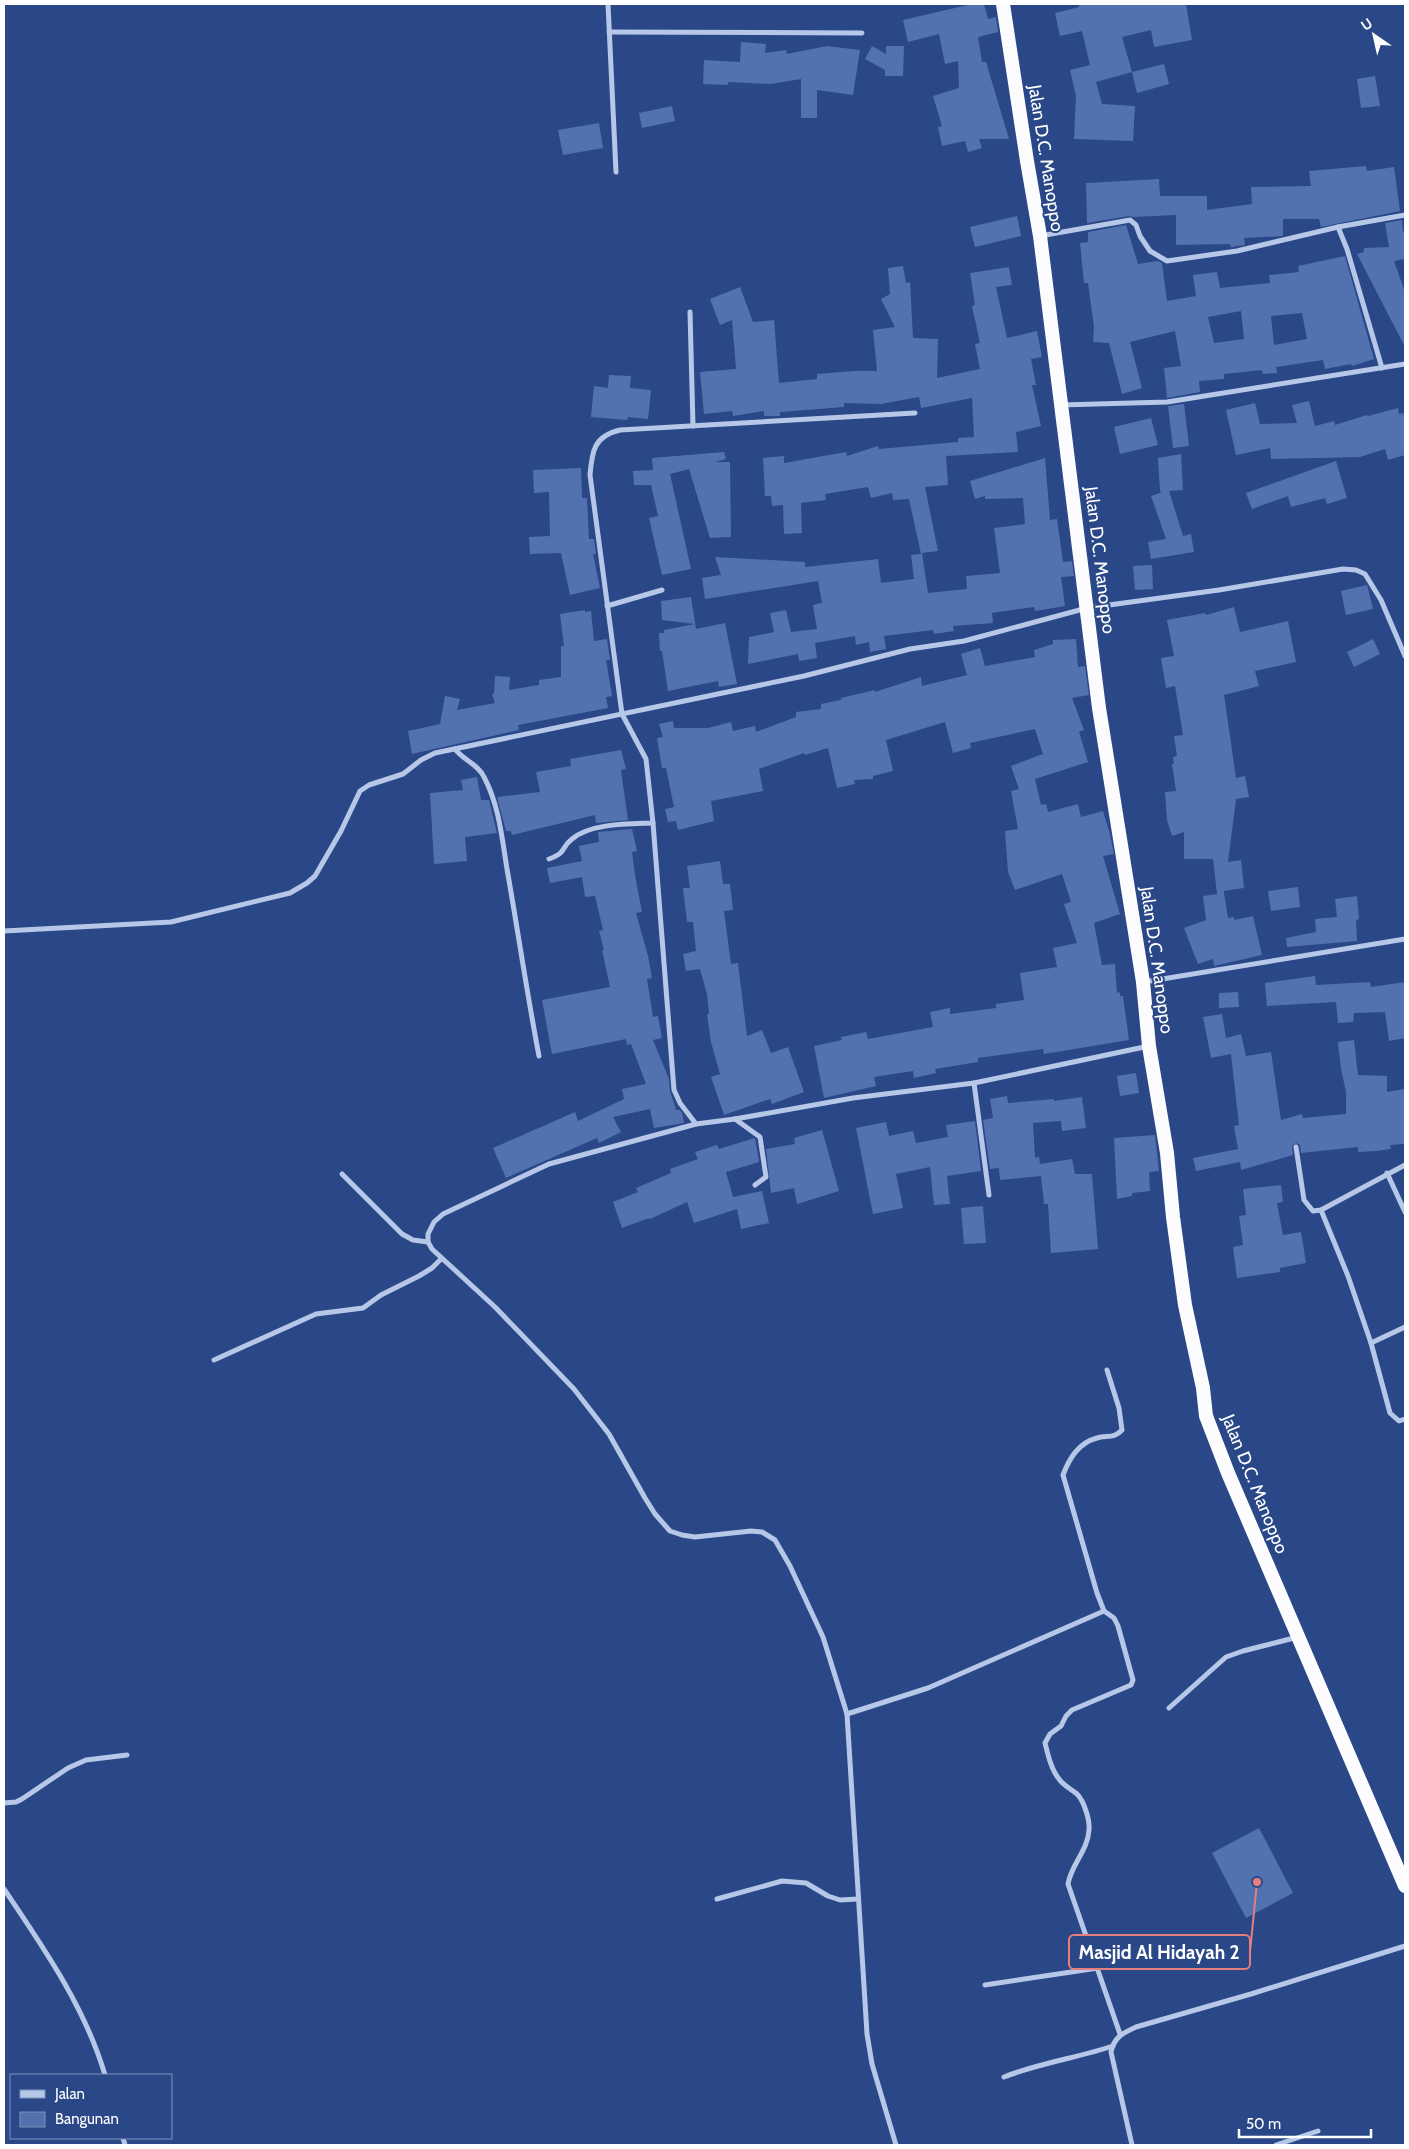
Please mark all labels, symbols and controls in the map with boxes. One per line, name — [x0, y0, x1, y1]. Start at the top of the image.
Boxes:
north arrow — [1349, 10, 1399, 60]
text: U — [1358, 14, 1376, 34]
street label: Jalan D.C. Manoppo — [1023, 82, 1068, 233]
street label: Jalan D.C. Manoppo — [1080, 484, 1120, 635]
street label: Jalan D.C. Manoppo — [1136, 884, 1178, 1035]
street label: Jalan D.C. Manoppo — [1217, 1410, 1293, 1557]
callout: Masjid Al Hidayah 2 — [1069, 1935, 1250, 1969]
text: Masjid Al Hidayah 2 — [1079, 1941, 1239, 1964]
legend — [10, 2074, 172, 2139]
text: Jalan — [54, 2085, 85, 2103]
scale bar — [1239, 2106, 1372, 2138]
text: Bangunan — [55, 2110, 119, 2128]
text: 50 m — [1246, 2115, 1281, 2133]

